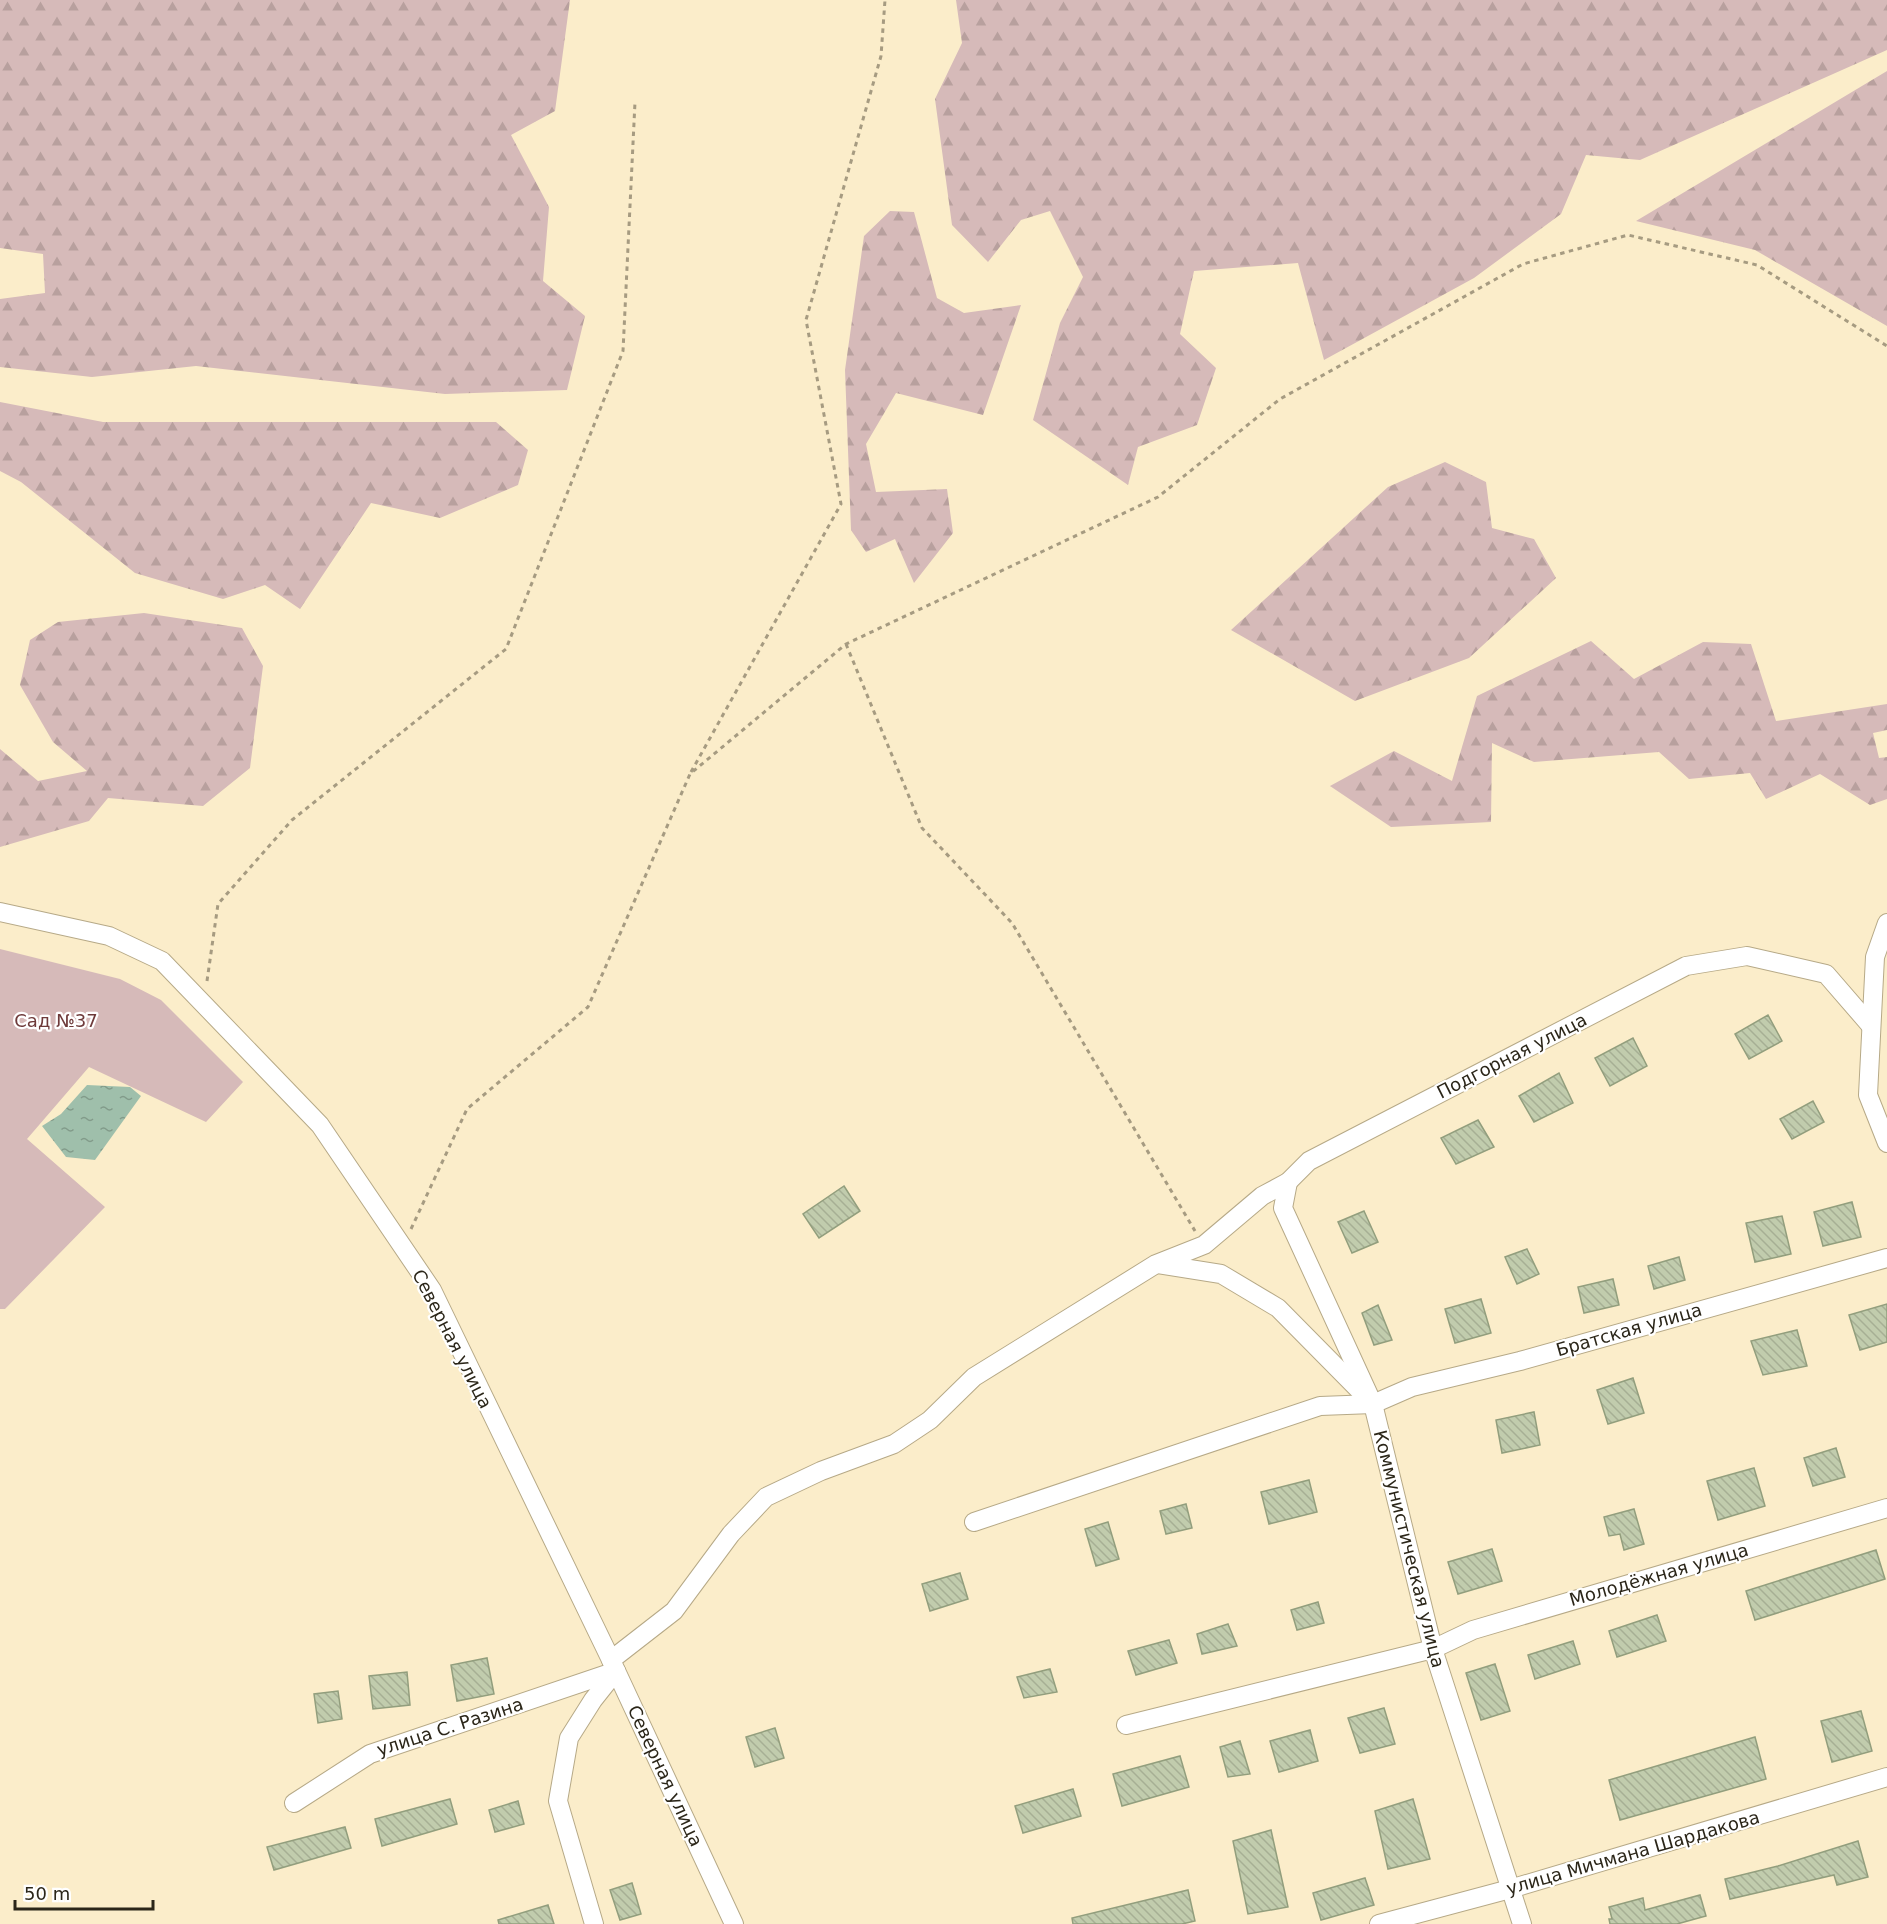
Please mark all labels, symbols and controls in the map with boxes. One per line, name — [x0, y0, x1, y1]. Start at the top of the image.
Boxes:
street label: Подгорная улица — [1433, 1009, 1590, 1102]
park label: Сад №37 — [14, 1010, 98, 1031]
street label: Северная улица — [408, 1266, 497, 1412]
street label: Братская улица — [1553, 1299, 1704, 1360]
street label: Коммунистическая улица — [1370, 1428, 1449, 1670]
street label: Молодёжная улица — [1567, 1539, 1751, 1610]
street label: улица С. Разина — [374, 1693, 526, 1760]
street label: Северная улица — [624, 1702, 707, 1850]
street label: улица Мичмана Шардакова — [1504, 1806, 1762, 1899]
scale bar — [15, 1873, 153, 1911]
text: 50 m — [24, 1883, 70, 1904]

